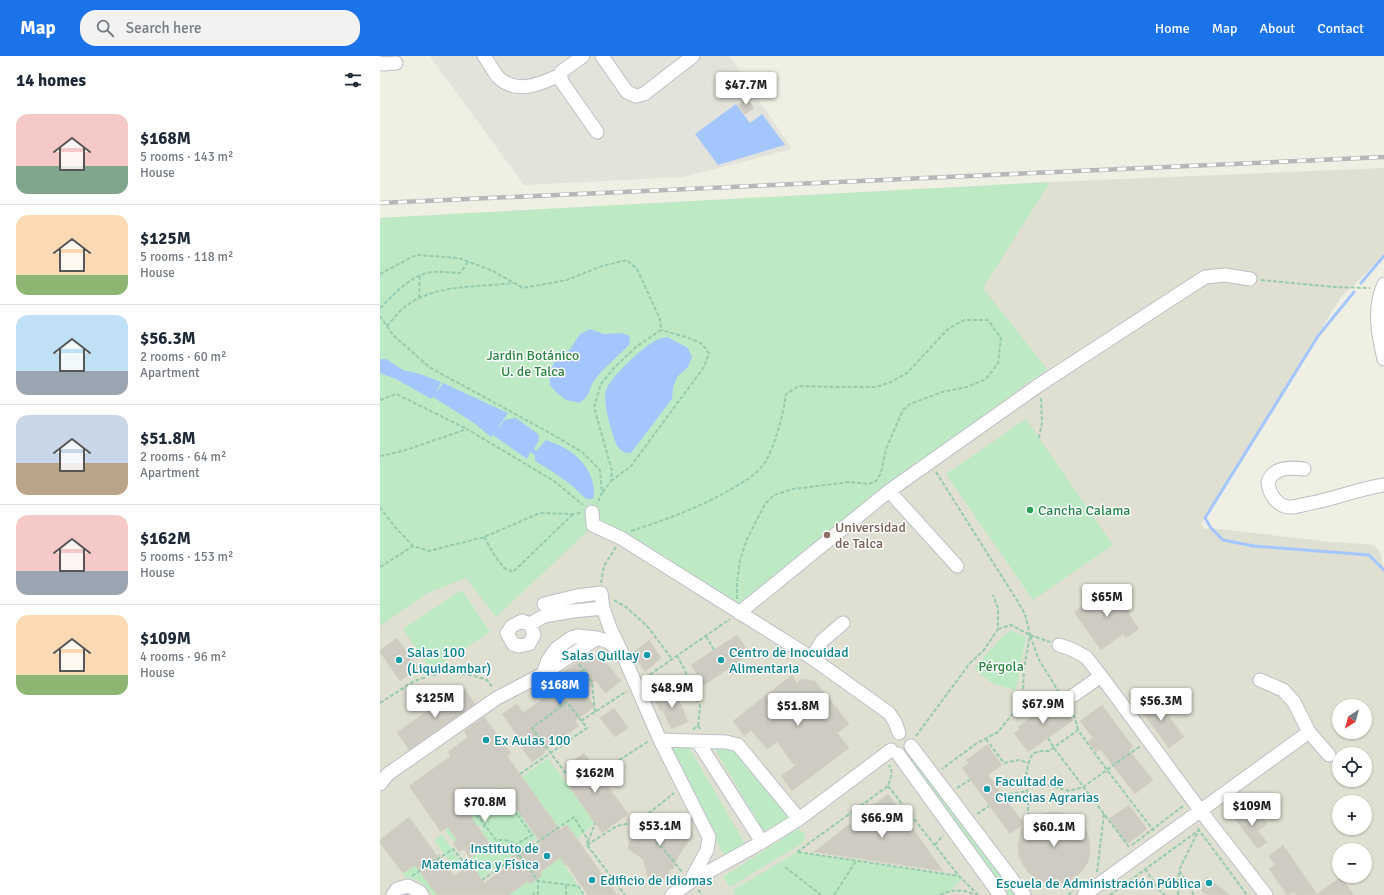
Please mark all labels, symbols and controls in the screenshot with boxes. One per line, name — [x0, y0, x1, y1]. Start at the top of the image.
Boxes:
search box — [80, 10, 360, 46]
text: Map — [20, 16, 56, 40]
icon: search — [94, 17, 116, 39]
text: Search here — [126, 19, 201, 37]
text: Home — [1155, 20, 1190, 37]
text: Map — [1212, 20, 1237, 37]
text: About — [1259, 20, 1295, 37]
text: Contact — [1317, 20, 1364, 37]
icon: filters — [342, 69, 364, 91]
text: 14 homes — [16, 70, 86, 91]
pin: $47.7M — [713, 72, 779, 106]
text: $47.7M — [725, 77, 767, 93]
text: $168M — [140, 128, 191, 149]
icon: home — [48, 130, 96, 178]
text: 5 rooms · 143 m² — [140, 149, 233, 165]
text: House — [140, 165, 175, 181]
text: $125M — [140, 228, 191, 249]
icon: home — [48, 231, 96, 279]
text: 5 rooms · 118 m² — [140, 249, 233, 265]
text: House — [140, 265, 175, 281]
text: $56.3M — [140, 328, 196, 349]
icon: home — [48, 331, 96, 379]
park label: Jardin Botánico U. de Talca — [487, 347, 579, 380]
text: 2 rooms · 60 m² — [140, 349, 226, 365]
text: Apartment — [140, 365, 200, 381]
text: $51.8M — [140, 428, 196, 449]
icon: home — [48, 431, 96, 479]
text: 2 rooms · 64 m² — [140, 449, 226, 465]
text: Apartment — [140, 465, 200, 481]
place label: Cancha Calama — [1038, 502, 1130, 519]
marker: Cancha Calama — [1025, 505, 1035, 515]
place label: Universidad de Talca — [835, 519, 906, 552]
text: $162M — [140, 528, 191, 549]
marker: Universidad de Talca — [822, 530, 832, 540]
icon: home — [48, 531, 96, 579]
text: 5 rooms · 153 m² — [140, 549, 233, 565]
text: House — [140, 565, 175, 581]
pin: $65M — [1083, 584, 1131, 618]
text: $65M — [1091, 589, 1123, 605]
text: $109M — [140, 628, 191, 649]
icon: home — [48, 631, 96, 679]
place label: Salas 100 (Liquidambar) — [407, 644, 491, 677]
place label: Centro de Inocuidad Alimentaria — [729, 644, 849, 677]
place label: Salas Quillay — [562, 647, 639, 664]
text: 4 rooms · 96 m² — [140, 649, 226, 665]
marker: Salas Quillay — [642, 650, 652, 660]
marker: Salas 100 (Liquidambar) — [394, 655, 404, 665]
marker: Centro de Inocuidad Alimentaria — [716, 655, 726, 665]
park label: Pérgola — [978, 658, 1024, 675]
text: House — [140, 665, 175, 681]
pin: $168M — [532, 672, 588, 706]
pin: $48.9M — [639, 675, 705, 709]
text: $168M — [541, 677, 579, 693]
text: $48.9M — [651, 680, 693, 696]
pin: $125M — [407, 685, 463, 719]
pin: $56.3M — [1128, 688, 1194, 722]
text: $125M — [416, 690, 454, 706]
pin: $67.9M — [1010, 691, 1076, 725]
pin: $51.8M — [765, 693, 831, 727]
text: $56.3M — [1140, 693, 1182, 709]
text: $67.9M — [1022, 696, 1064, 712]
text: $51.8M — [777, 698, 819, 714]
north arrow — [1332, 699, 1372, 739]
map controls — [1332, 699, 1372, 883]
place label: Ex Aulas 100 — [494, 732, 571, 749]
marker: Ex Aulas 100 — [481, 735, 491, 745]
button: locate — [1332, 747, 1372, 787]
pin: $162M — [567, 760, 623, 794]
text: $162M — [576, 765, 614, 781]
place label: Facultad de Ciencias Agrarias — [995, 773, 1099, 806]
marker: Facultad de Ciencias Agrarias — [982, 784, 992, 794]
pin: $70.8M — [452, 789, 518, 823]
pin: $109M — [1224, 793, 1280, 827]
text: $70.8M — [464, 794, 506, 810]
button: + — [1332, 795, 1372, 835]
text: $109M — [1233, 798, 1271, 814]
pin: $66.9M — [849, 805, 915, 839]
text: $66.9M — [861, 810, 903, 826]
pin: $53.1M — [627, 813, 693, 847]
pin: $60.1M — [1021, 814, 1087, 848]
text: $53.1M — [639, 818, 681, 834]
text: $60.1M — [1033, 819, 1075, 835]
place label: Instituto de Matemática y Física — [421, 840, 539, 873]
button: − — [1332, 843, 1372, 883]
marker: Instituto de Matemática y Física — [542, 851, 552, 861]
place label: Edificio de Idiomas — [600, 872, 712, 889]
marker: Edificio de Idiomas — [587, 875, 597, 885]
place label: Escuela de Administración Pública — [996, 875, 1201, 892]
marker: Escuela de Administración Pública — [1204, 878, 1214, 888]

